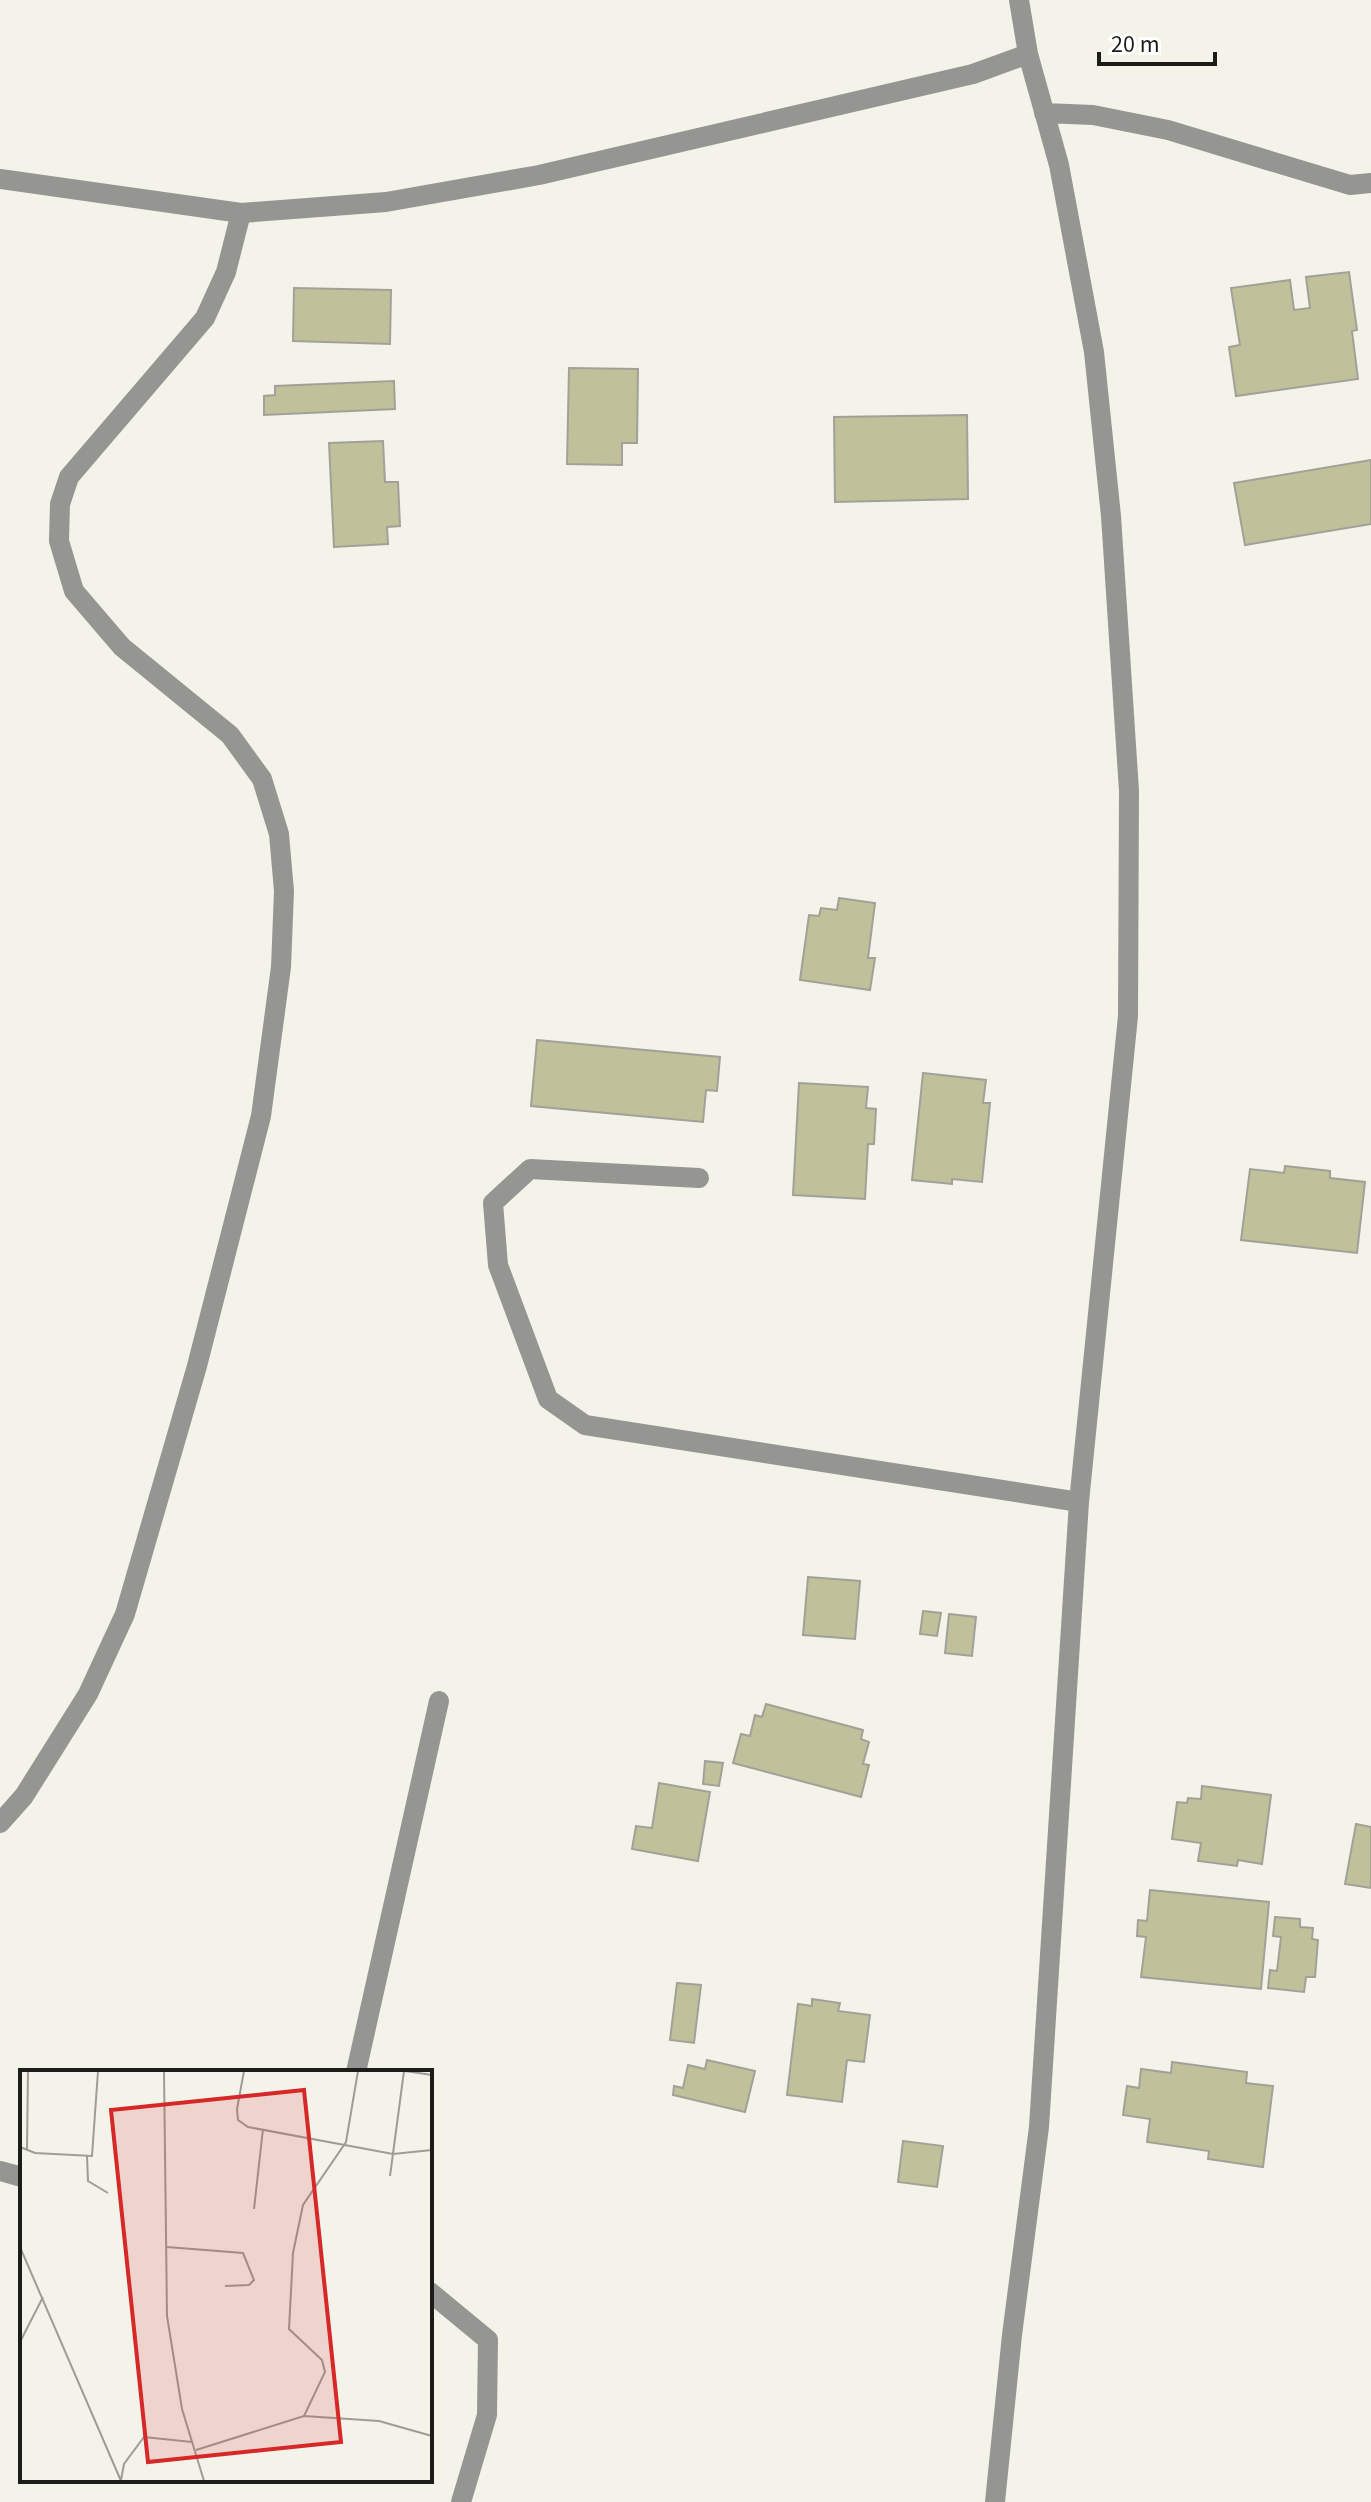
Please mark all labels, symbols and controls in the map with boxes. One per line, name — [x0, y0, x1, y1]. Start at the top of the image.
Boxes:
scale bar — [1099, 16, 1215, 66]
text: 20 m — [1111, 27, 1160, 62]
inset map — [20, 2070, 432, 2482]

